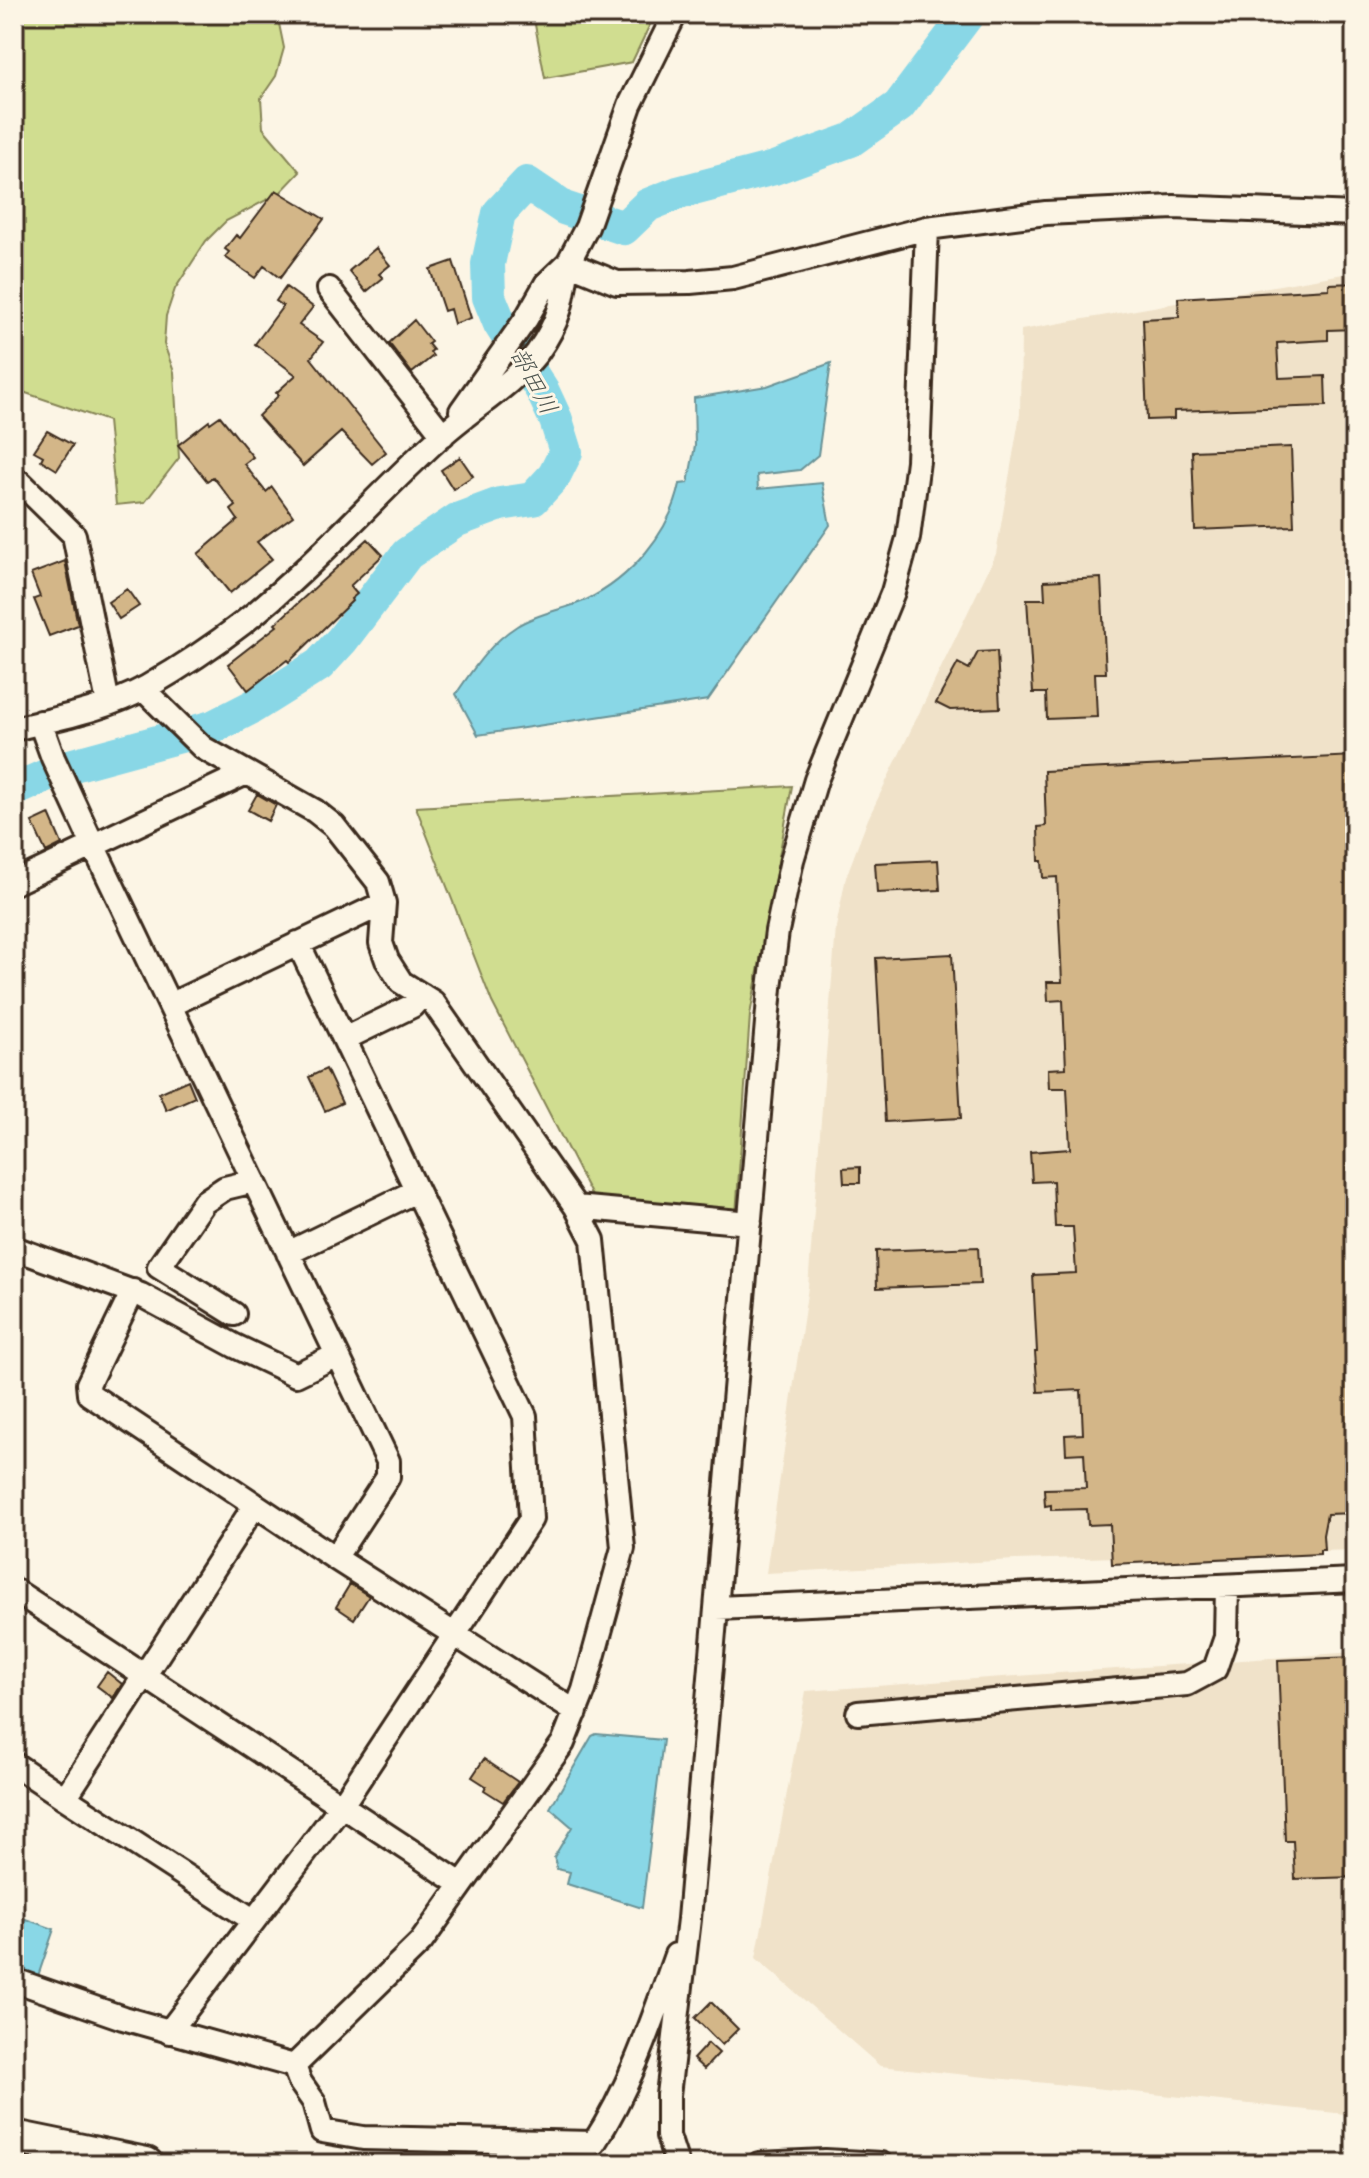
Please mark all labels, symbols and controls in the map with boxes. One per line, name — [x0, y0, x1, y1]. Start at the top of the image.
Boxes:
water label: 部田川 — [504, 343, 563, 420]

